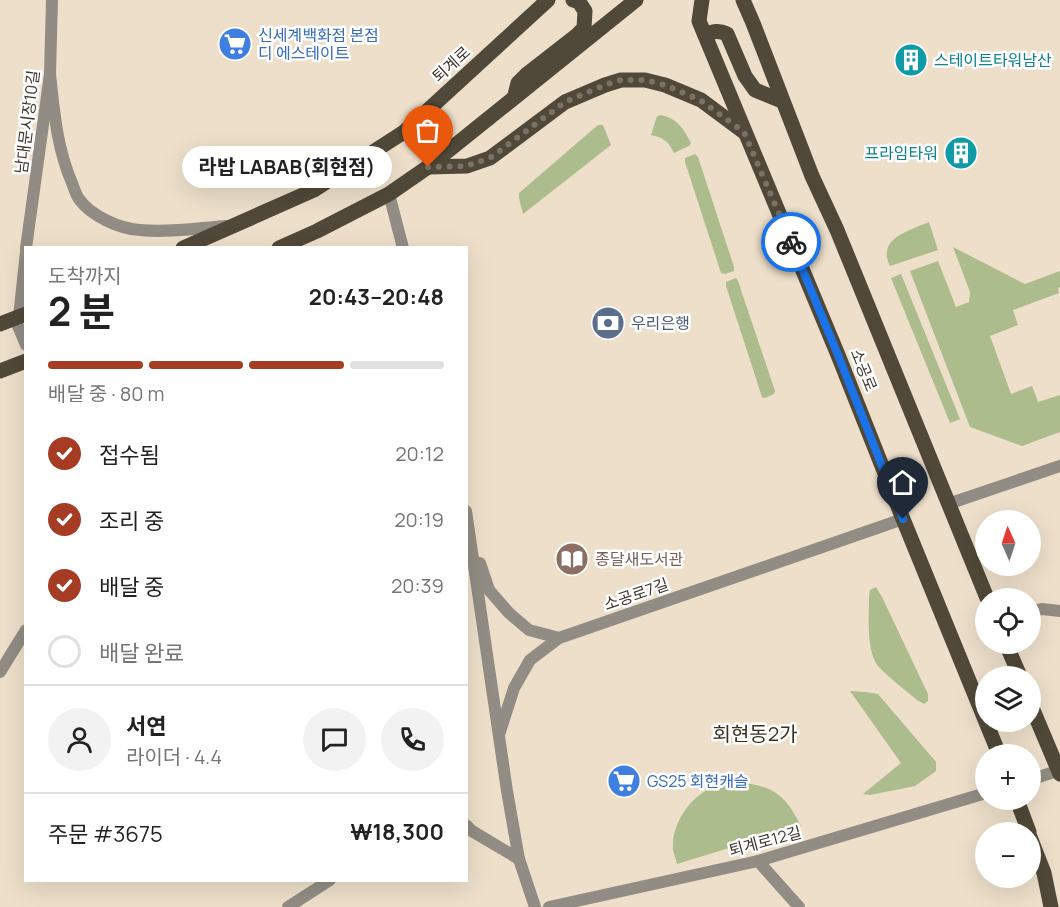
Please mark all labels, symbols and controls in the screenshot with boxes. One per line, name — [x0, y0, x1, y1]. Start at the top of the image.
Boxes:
place label: 신세계백화점 본점 디 에스테이트 — [258, 24, 379, 64]
supermarket icon: 신세계백화점 본점 디 에스테이트 — [217, 26, 253, 62]
street label: 퇴계로 — [427, 41, 475, 87]
building icon: 스테이트타워남산 — [893, 42, 929, 78]
place label: 스테이트타워남산 — [934, 49, 1052, 71]
street label: 남대문시장10길 — [10, 69, 44, 175]
pin — [402, 105, 453, 167]
icon: bag — [411, 114, 444, 147]
building icon: 프라임타워 — [943, 135, 979, 171]
place label: 프라임타워 — [864, 142, 938, 164]
callout: 라밥 LABAB(회현점) — [182, 146, 392, 188]
text: 라밥 LABAB(회현점) — [199, 153, 375, 180]
courier — [761, 212, 821, 272]
icon: bike — [775, 226, 808, 259]
text: 도착까지 — [48, 262, 122, 289]
text: 20:43–20:48 — [309, 282, 444, 312]
text: 2 분 — [48, 284, 115, 338]
bank icon: 우리은행 — [590, 305, 626, 341]
place label: 우리은행 — [631, 312, 690, 334]
street label: 소공로 — [846, 345, 883, 395]
text: 배달 중 · 80 m — [48, 380, 165, 407]
icon: check — [48, 437, 81, 470]
text: 접수됨 — [99, 440, 160, 470]
text: 20:12 — [395, 440, 444, 467]
pin — [877, 457, 928, 519]
icon: home — [886, 466, 919, 499]
icon: check — [48, 503, 81, 536]
text: 조리 중 — [99, 506, 164, 536]
text: 20:19 — [394, 506, 444, 533]
north arrow — [975, 510, 1041, 576]
map controls — [975, 510, 1041, 888]
library icon: 종달새도서관 — [554, 541, 590, 577]
place label: 종달새도서관 — [595, 548, 684, 570]
icon: check — [48, 569, 81, 602]
text: 배달 중 — [99, 572, 164, 602]
text: 20:39 — [391, 572, 444, 599]
street label: 소공로7길 — [601, 573, 671, 615]
button: locate — [975, 588, 1041, 654]
text: 배달 완료 — [99, 638, 184, 668]
button: layers — [975, 666, 1041, 732]
button: person — [48, 708, 111, 771]
button: chat — [303, 708, 366, 771]
button: phone — [381, 708, 444, 771]
text: 서연 — [126, 711, 166, 741]
district label: 회현동2가 — [713, 720, 798, 747]
text: 라이더 · 4.4 — [126, 743, 222, 770]
button: + — [975, 744, 1041, 810]
supermarket icon: GS25 회현캐슬 — [606, 763, 642, 799]
place label: GS25 회현캐슬 — [647, 770, 749, 792]
text: ₩18,300 — [350, 817, 444, 847]
text: 주문 #3675 — [48, 819, 163, 849]
street label: 퇴계로12길 — [726, 821, 804, 861]
button: − — [975, 822, 1041, 888]

